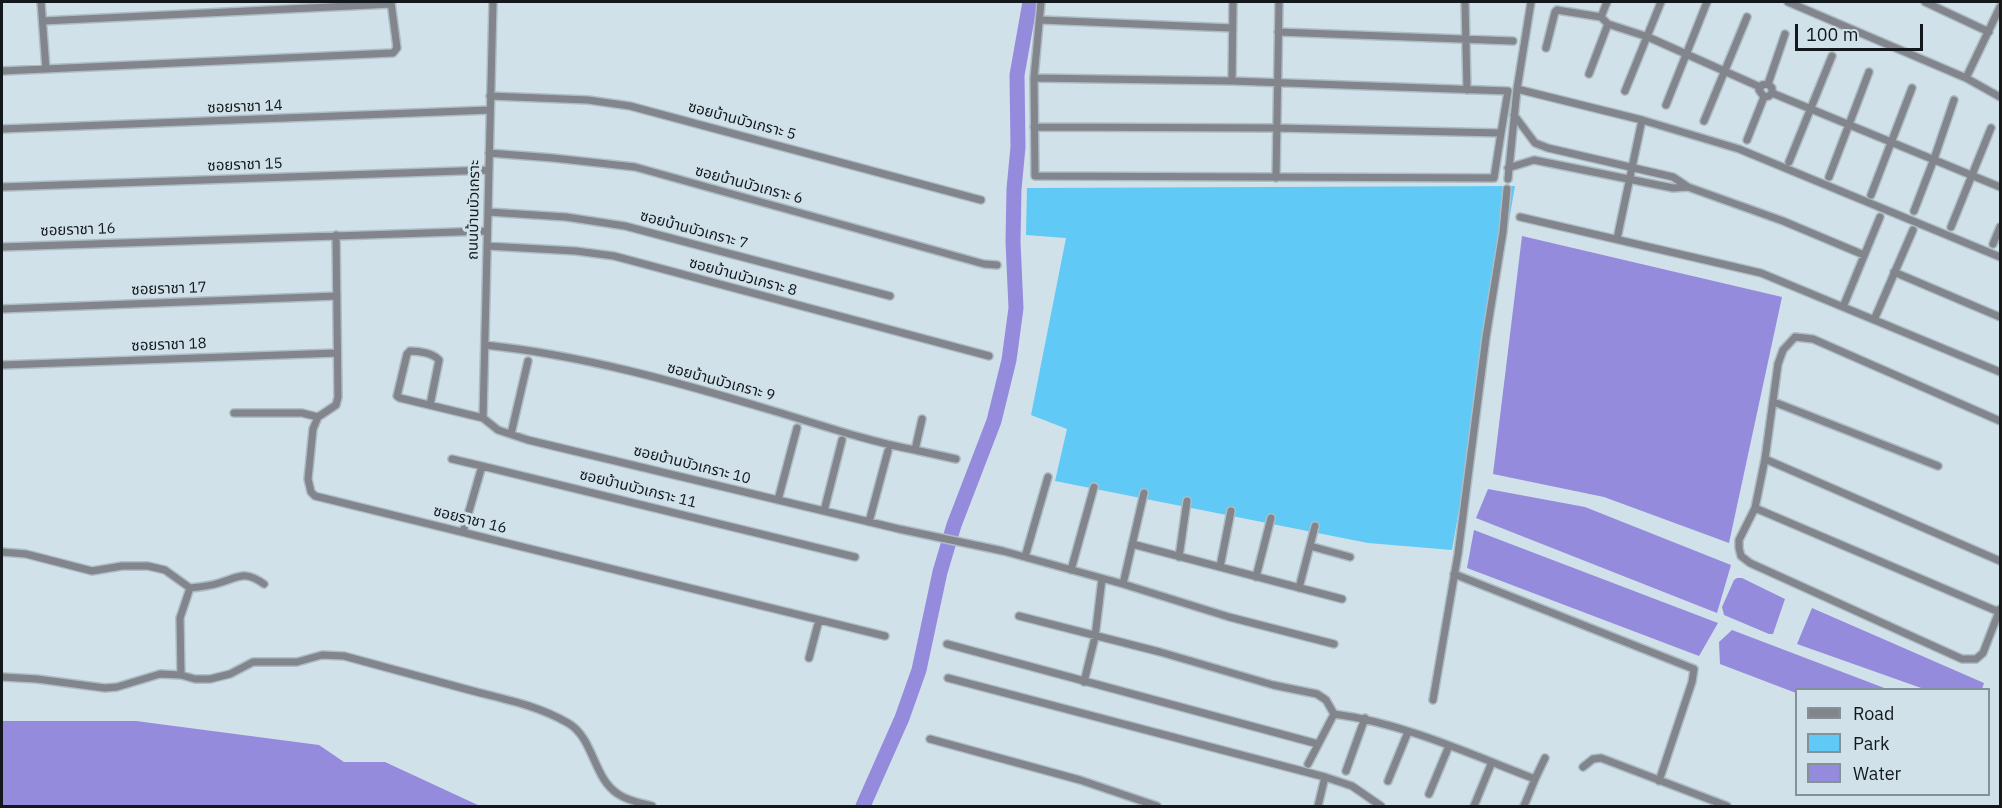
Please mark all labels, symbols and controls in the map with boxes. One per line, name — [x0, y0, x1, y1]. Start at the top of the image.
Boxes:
scale bar — [1798, 12, 1926, 50]
text: 100 m — [1806, 23, 1858, 46]
street label: ซอยราชา 14 — [207, 97, 283, 117]
street label: ซอยบ้านบัวเกราะ 5 — [686, 98, 798, 144]
street label: ซอยราชา 15 — [207, 155, 283, 175]
street label: ถนนบ้านบัวเกราะ — [464, 160, 484, 260]
street label: ซอยบ้านบัวเกราะ 6 — [693, 162, 805, 208]
street label: ซอยบ้านบัวเกราะ 7 — [638, 207, 750, 253]
street label: ซอยราชา 16 — [40, 220, 116, 240]
street label: ซอยบ้านบัวเกราะ 8 — [687, 254, 799, 300]
street label: ซอยราชา 17 — [131, 279, 207, 299]
street label: ซอยราชา 18 — [131, 335, 207, 355]
street label: ซอยบ้านบัวเกราะ 9 — [665, 359, 777, 405]
street label: ซอยบ้านบัวเกราะ 10 — [632, 442, 752, 488]
street label: ซอยบ้านบัวเกราะ 11 — [578, 466, 698, 512]
street label: ซอยราชา 16 — [431, 502, 509, 538]
legend — [1795, 688, 1990, 796]
text: Road — [1853, 702, 1894, 725]
text: Park — [1853, 732, 1889, 755]
text: Water — [1853, 762, 1901, 785]

